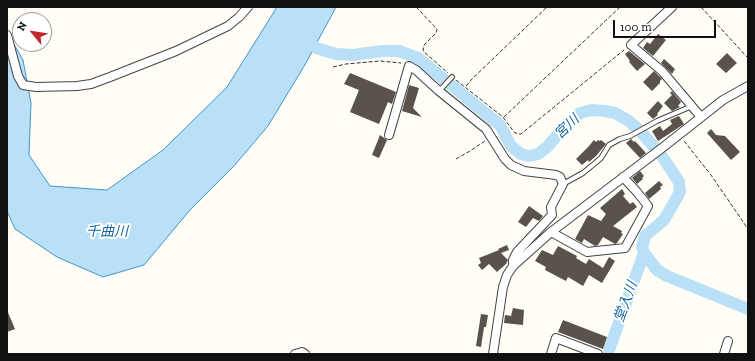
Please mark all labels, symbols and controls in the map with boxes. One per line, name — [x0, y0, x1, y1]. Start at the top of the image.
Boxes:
north arrow — [12, 12, 52, 52]
scale bar — [615, 12, 718, 38]
text: N — [14, 19, 30, 33]
text: 100 m — [620, 20, 652, 34]
water label: 宮川 — [551, 111, 583, 143]
water label: 千曲川 — [86, 224, 128, 240]
water label: 堂入川 — [611, 279, 641, 325]

